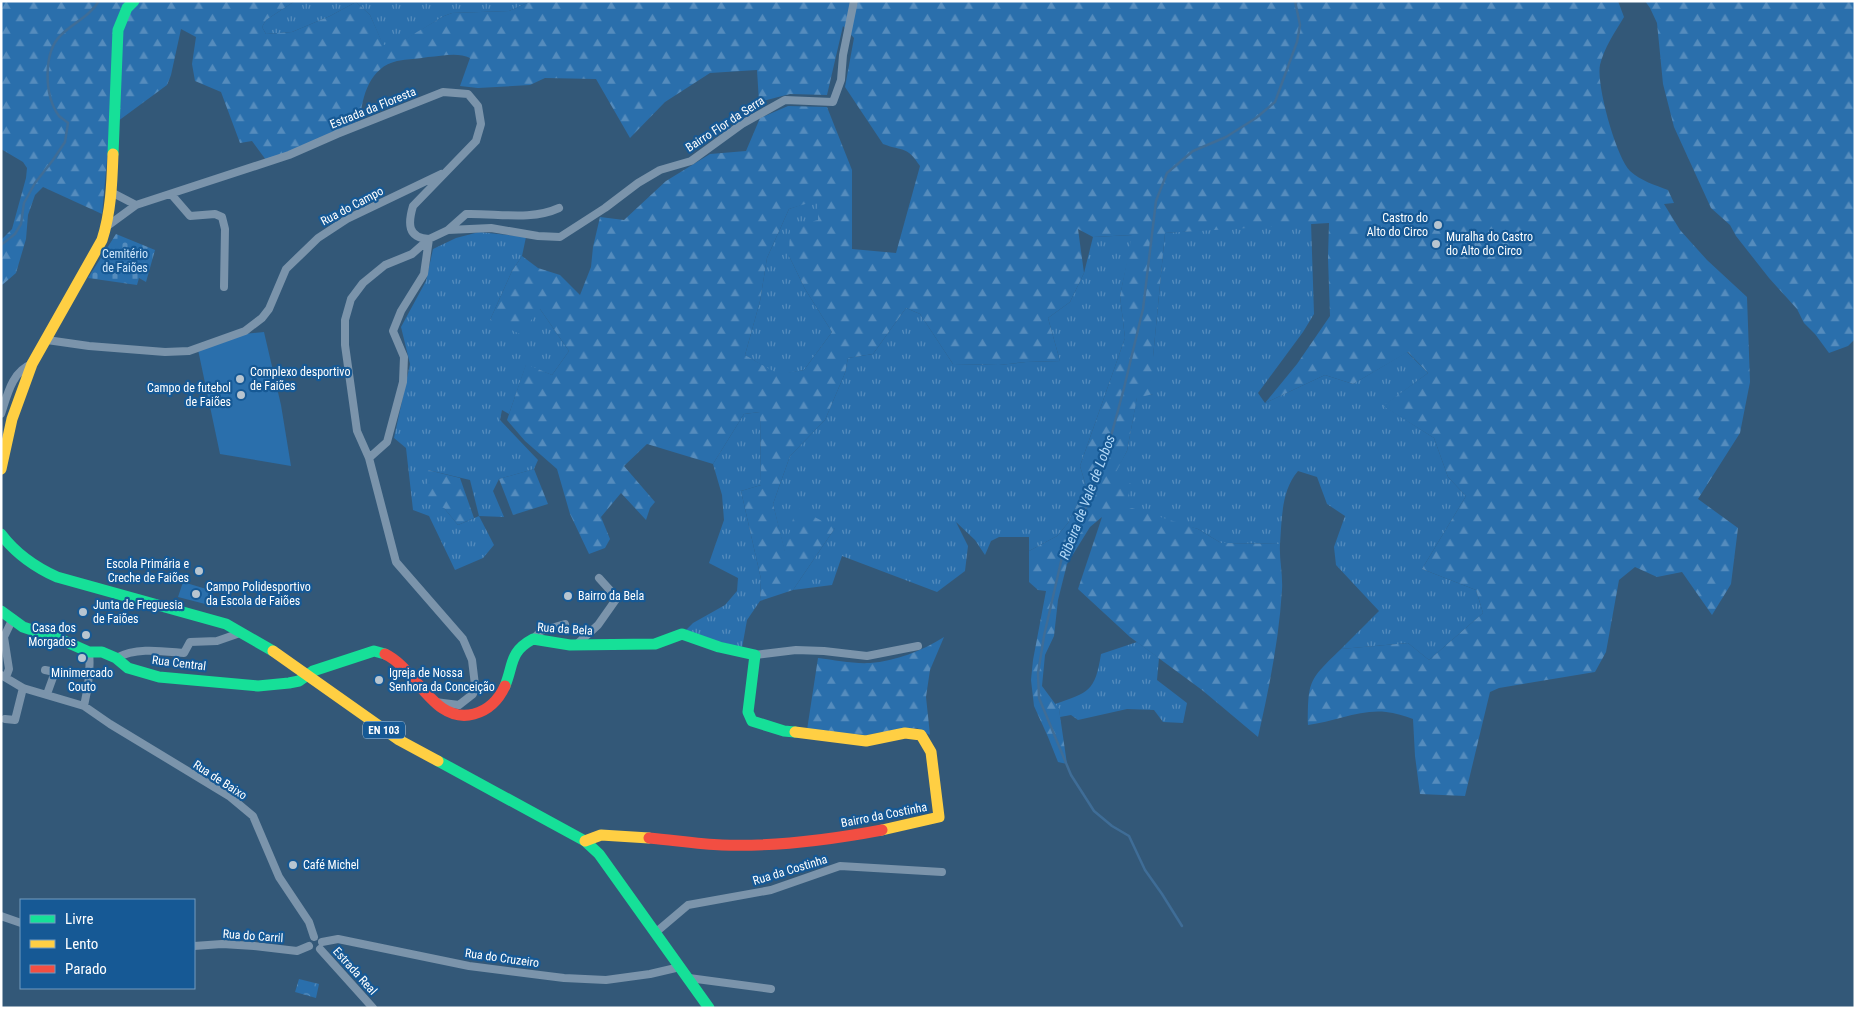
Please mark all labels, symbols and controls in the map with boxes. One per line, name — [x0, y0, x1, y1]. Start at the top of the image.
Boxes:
street label: Estrada da Floresta — [328, 84, 418, 132]
street label: Bairro Flor da Serra — [683, 93, 767, 155]
street label: Rua do Campo — [318, 184, 386, 228]
place label: Castro do Alto do Circo — [1367, 211, 1428, 239]
marker: Castro do Alto do Circo — [1432, 219, 1444, 231]
place label: Muralha do Castro do Alto do Circo — [1446, 230, 1533, 258]
marker: Muralha do Castro do Alto do Circo — [1430, 238, 1442, 250]
park label: Cemitério de Faiões — [102, 247, 148, 275]
place label: Complexo desportivo de Faiões — [250, 365, 350, 393]
marker: Complexo desportivo de Faiões — [234, 373, 246, 385]
place label: Campo de futebol de Faiões — [147, 381, 231, 409]
marker: Campo de futebol de Faiões — [235, 389, 247, 401]
water label: Ribeira de Vale de Lobos — [1056, 432, 1118, 562]
place label: Escola Primária e Creche de Faiões — [106, 557, 189, 585]
marker: Escola Primária e Creche de Faiões — [193, 565, 205, 577]
place label: Campo Polidesportivo da Escola de Faiões — [206, 580, 311, 608]
marker: Campo Polidesportivo da Escola de Faiões — [190, 588, 202, 600]
place label: Bairro da Bela — [578, 589, 644, 603]
marker: Bairro da Bela — [562, 590, 574, 602]
place label: Junta de Freguesia de Faiões — [93, 598, 183, 626]
marker: Junta de Freguesia de Faiões — [77, 606, 89, 618]
street label: Rua da Bela — [537, 620, 594, 638]
place label: Casa dos Morgados — [28, 621, 76, 649]
marker: Casa dos Morgados — [80, 629, 92, 641]
marker: Minimercado Couto — [76, 652, 88, 664]
street label: Rua Central — [151, 653, 207, 673]
place label: Minimercado Couto — [51, 666, 113, 694]
place label: Igreja de Nossa Senhora da Conceição — [389, 666, 495, 694]
marker: Igreja de Nossa Senhora da Conceição — [373, 674, 385, 686]
road number: EN 103 — [363, 722, 405, 738]
street label: Rua de Baixo — [191, 757, 249, 803]
street label: Bairro da Costinha — [840, 800, 928, 830]
street label: Rua da Costinha — [751, 852, 829, 888]
place label: Café Michel — [303, 858, 359, 872]
marker: Café Michel — [287, 859, 299, 871]
legend — [20, 899, 195, 989]
text: Livre — [65, 910, 93, 928]
street label: Rua do Carril — [222, 927, 284, 945]
text: Lento — [65, 935, 98, 953]
street label: Estrada Real — [330, 944, 380, 998]
street label: Rua do Cruzeiro — [464, 946, 540, 970]
text: Parado — [65, 960, 107, 978]

